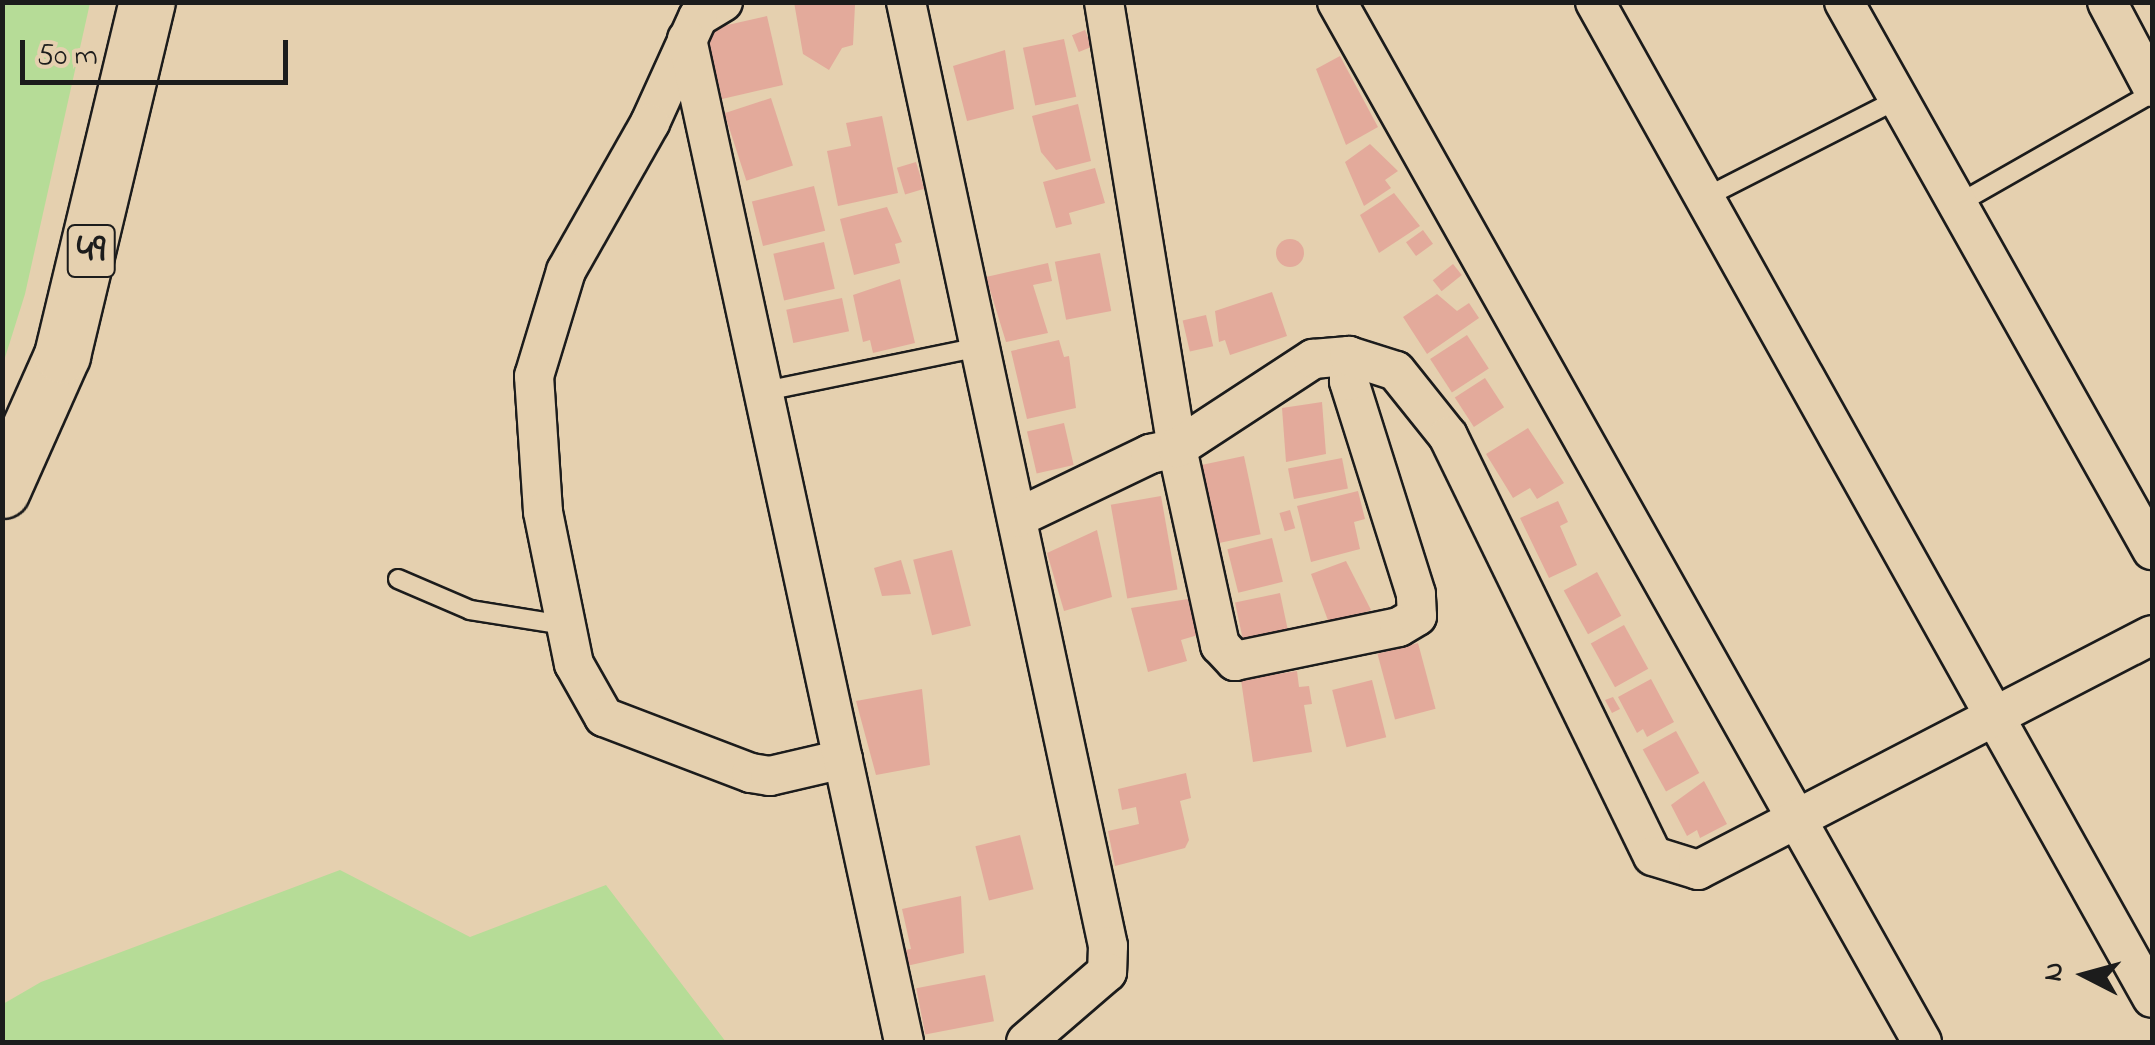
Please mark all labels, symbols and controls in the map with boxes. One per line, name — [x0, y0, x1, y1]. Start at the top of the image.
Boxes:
scale bar — [25, 20, 292, 82]
text: 50 m — [37, 35, 98, 79]
road number: 49 — [66, 216, 116, 286]
north arrow — [2035, 925, 2135, 1025]
text: N — [2033, 960, 2076, 983]

